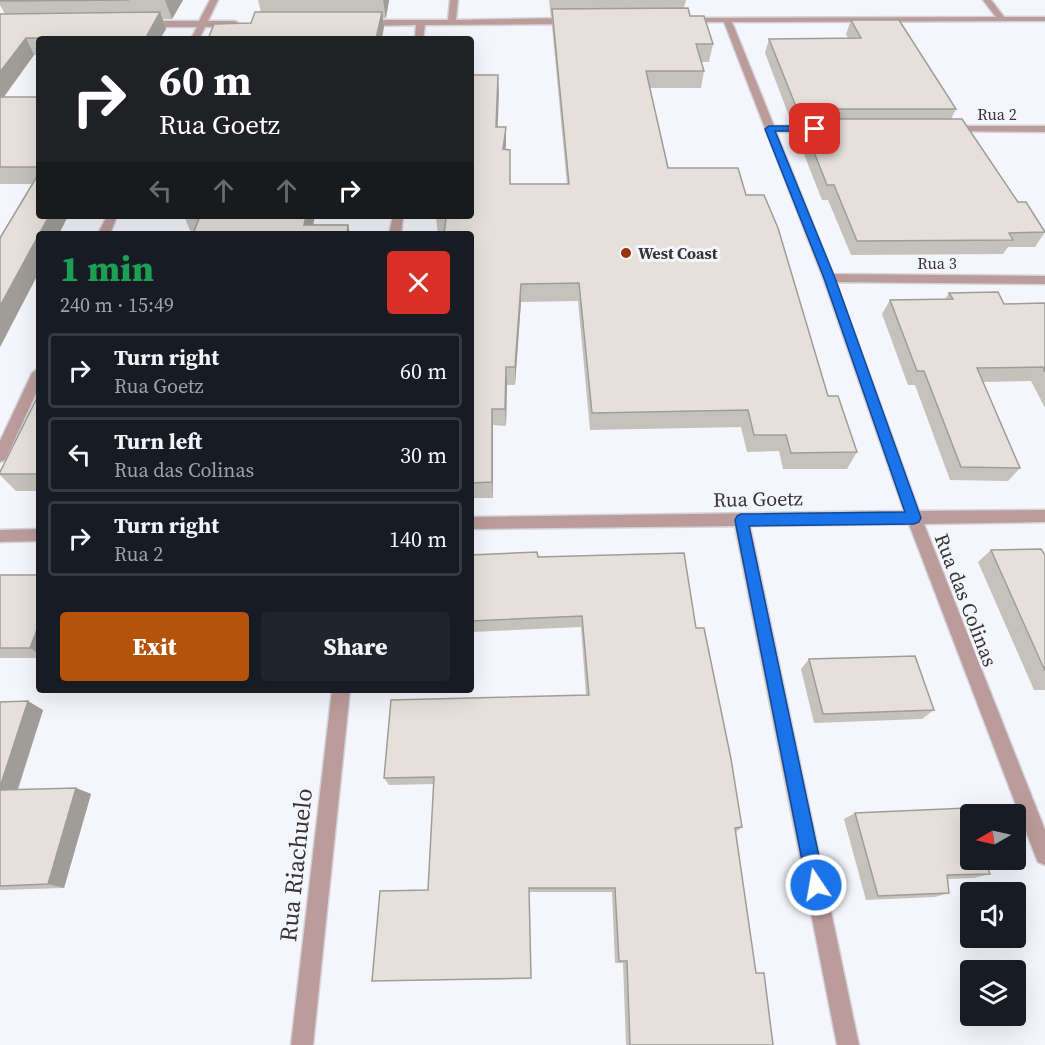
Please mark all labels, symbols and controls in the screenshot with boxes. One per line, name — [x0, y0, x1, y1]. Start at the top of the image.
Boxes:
text: 60 m — [159, 51, 252, 109]
icon: right — [60, 60, 138, 138]
pin — [789, 103, 840, 154]
street label: Rua 2 — [977, 103, 1017, 125]
text: Rua Goetz — [159, 106, 280, 143]
icon: arrive — [798, 112, 831, 145]
icon: left — [144, 174, 177, 207]
icon: ahead — [207, 174, 240, 207]
icon: ahead — [270, 174, 303, 207]
icon: right — [333, 174, 366, 207]
place label: West Coast — [638, 242, 718, 264]
text: 1 min — [60, 244, 154, 293]
marker: West Coast — [619, 246, 633, 260]
button: close — [387, 251, 450, 314]
street label: Rua 3 — [917, 252, 957, 274]
text: 240 m · 15:49 — [60, 291, 174, 319]
text: Turn right — [114, 342, 219, 372]
icon: right — [63, 354, 96, 387]
text: 60 m — [400, 356, 447, 386]
text: Rua Goetz — [114, 372, 204, 400]
text: Turn left — [114, 426, 202, 456]
icon: left — [63, 438, 96, 471]
text: 30 m — [400, 440, 447, 470]
text: Rua das Colinas — [114, 456, 254, 484]
street label: Rua Goetz — [713, 484, 803, 514]
text: Turn right — [114, 510, 219, 540]
icon: right — [63, 522, 96, 555]
text: 140 m — [389, 524, 447, 554]
street label: Rua das Colinas — [928, 530, 1004, 670]
text: Rua 2 — [114, 540, 163, 568]
button: Exit — [60, 612, 249, 681]
button: Share — [261, 612, 450, 681]
street label: Rua Riachuelo — [271, 787, 320, 943]
north arrow — [960, 804, 1026, 870]
map controls — [960, 804, 1026, 1026]
position arrow — [784, 853, 848, 917]
button: sound — [960, 882, 1026, 948]
button: layers — [960, 960, 1026, 1026]

